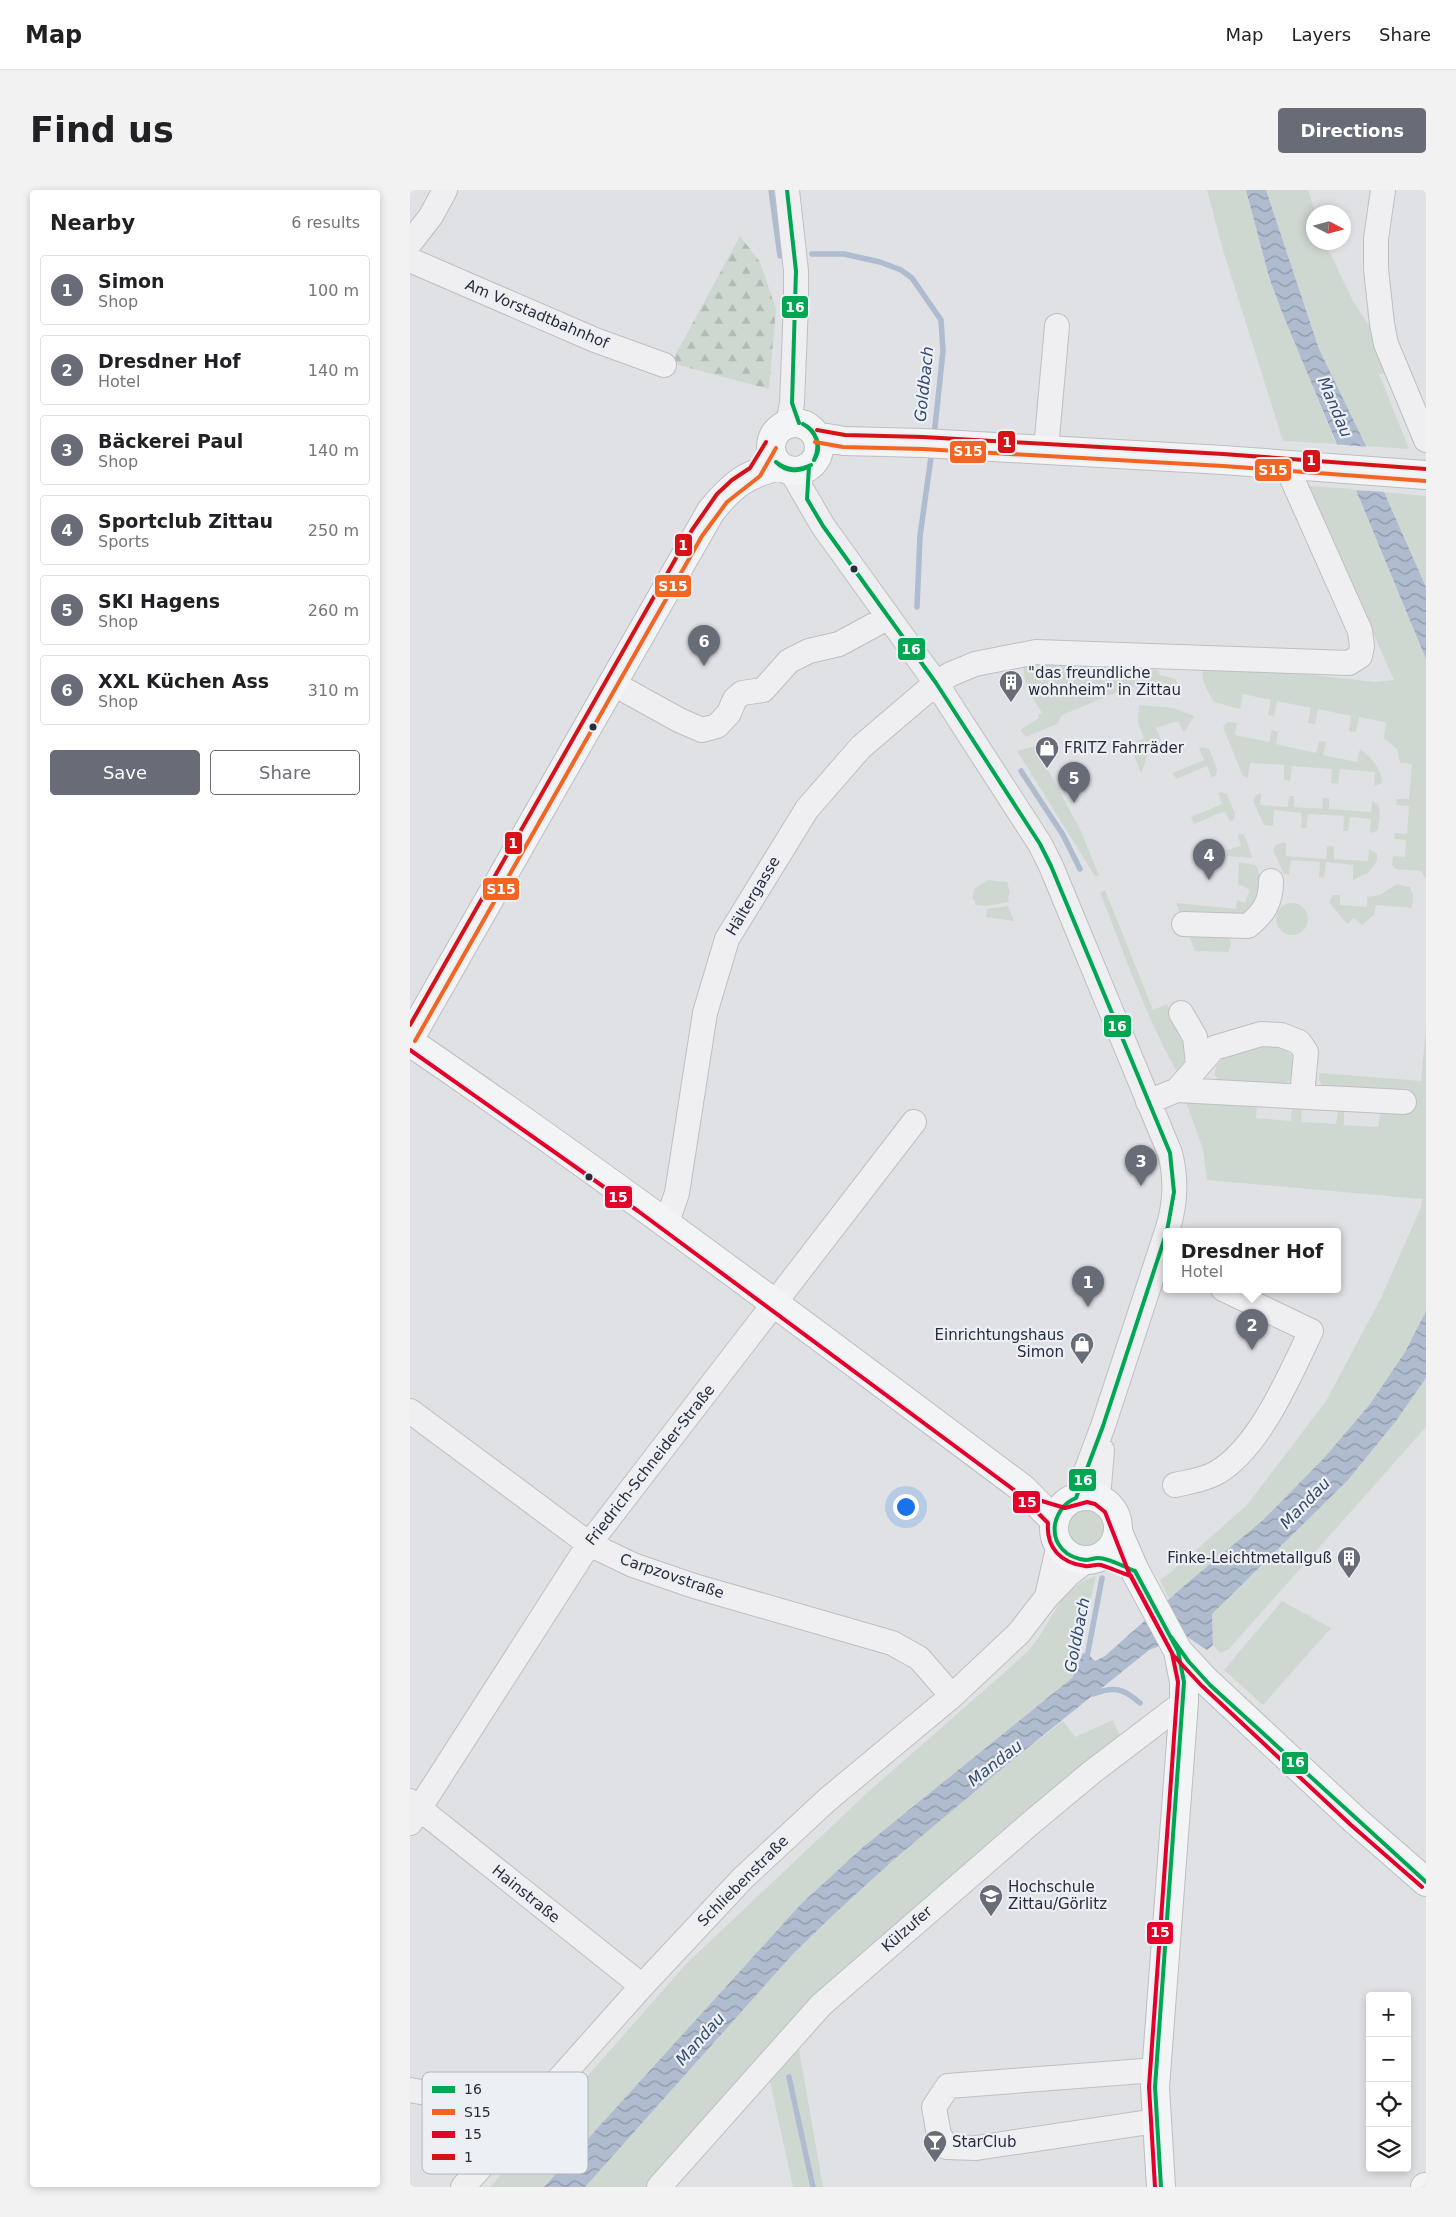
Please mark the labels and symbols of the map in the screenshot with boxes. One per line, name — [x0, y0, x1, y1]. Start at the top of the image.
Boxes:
north arrow — [1306, 205, 1351, 250]
street label: Am Vorstadtbahnhof — [463, 276, 612, 353]
line badge: 16 — [781, 295, 809, 319]
text: 16 — [785, 299, 805, 315]
water label: Goldbach — [911, 345, 937, 423]
water label: Mandau — [1314, 374, 1356, 440]
line badge: 1 — [997, 430, 1016, 454]
text: 1 — [1002, 434, 1012, 450]
line badge: S15 — [949, 440, 987, 464]
text: S15 — [953, 443, 983, 459]
line badge: 1 — [1302, 449, 1321, 473]
text: 1 — [1306, 452, 1316, 468]
line badge: S15 — [1254, 458, 1292, 482]
text: S15 — [1258, 462, 1288, 478]
line badge: 1 — [674, 533, 693, 557]
text: 1 — [678, 537, 688, 553]
unlabelled marker — [849, 564, 859, 574]
line badge: S15 — [654, 574, 692, 598]
text: S15 — [658, 578, 688, 594]
pin: 6 — [688, 625, 720, 666]
line badge: 16 — [897, 637, 926, 661]
text: 16 — [901, 641, 921, 657]
place label: "das freundliche wohnheim" in Zittau — [1028, 664, 1181, 699]
building icon: "das freundliche wohnheim" in Zittau — [998, 669, 1024, 703]
unlabelled marker — [588, 722, 598, 732]
shop icon: FRITZ Fahrräder — [1034, 735, 1060, 769]
place label: FRITZ Fahrräder — [1064, 739, 1185, 757]
pin: 5 — [1058, 762, 1090, 803]
line badge: 1 — [504, 831, 523, 855]
text: 1 — [508, 835, 518, 851]
pin: 4 — [1193, 839, 1225, 880]
street label: Hältergasse — [722, 853, 784, 939]
line badge: S15 — [482, 877, 520, 901]
text: S15 — [486, 881, 516, 897]
line badge: 16 — [1103, 1014, 1132, 1038]
text: 16 — [1107, 1018, 1127, 1034]
pin: 3 — [1125, 1145, 1157, 1186]
unlabelled marker — [584, 1172, 594, 1182]
line badge: 15 — [604, 1185, 633, 1209]
text: 15 — [608, 1189, 628, 1205]
pin: 1 — [1072, 1266, 1104, 1307]
pin: 2 — [1236, 1309, 1268, 1350]
place label: Einrichtungshaus Simon — [935, 1326, 1064, 1361]
shop icon: Einrichtungshaus Simon — [1069, 1331, 1095, 1365]
street label: Friedrich-Schneider-Straße — [582, 1381, 718, 1549]
line badge: 16 — [1068, 1468, 1097, 1492]
text: 16 — [1073, 1472, 1093, 1488]
water label: Mandau — [1276, 1473, 1334, 1533]
line badge: 15 — [1012, 1490, 1041, 1514]
your location — [893, 1494, 919, 1520]
text: 15 — [1017, 1494, 1037, 1510]
building icon: Finke-Leichtmetallguß — [1336, 1545, 1362, 1579]
place label: Finke-Leichtmetallguß — [1167, 1549, 1332, 1567]
street label: Carpzovstraße — [618, 1550, 726, 1602]
water label: Goldbach — [1060, 1596, 1094, 1674]
water label: Mandau — [964, 1736, 1026, 1790]
line badge: 16 — [1281, 1751, 1309, 1775]
text: 16 — [1285, 1754, 1305, 1770]
street label: Schliebenstraße — [694, 1832, 792, 1930]
street label: Hainstraße — [489, 1861, 563, 1927]
place label: Hochschule Zittau/Görlitz — [1008, 1878, 1107, 1913]
school or university icon: Hochschule Zittau/Görlitz — [978, 1883, 1004, 1917]
street label: Külzufer — [878, 1902, 936, 1956]
line badge: 15 — [1146, 1921, 1174, 1945]
text: 15 — [1150, 1924, 1170, 1940]
water label: Mandau — [672, 2009, 728, 2069]
legend — [422, 2072, 588, 2174]
text: 16 — [464, 2081, 482, 2097]
text: S15 — [464, 2104, 491, 2120]
text: 15 — [464, 2126, 482, 2142]
bar icon: StarClub — [922, 2129, 948, 2163]
place label: StarClub — [952, 2133, 1016, 2151]
text: 1 — [464, 2149, 473, 2165]

